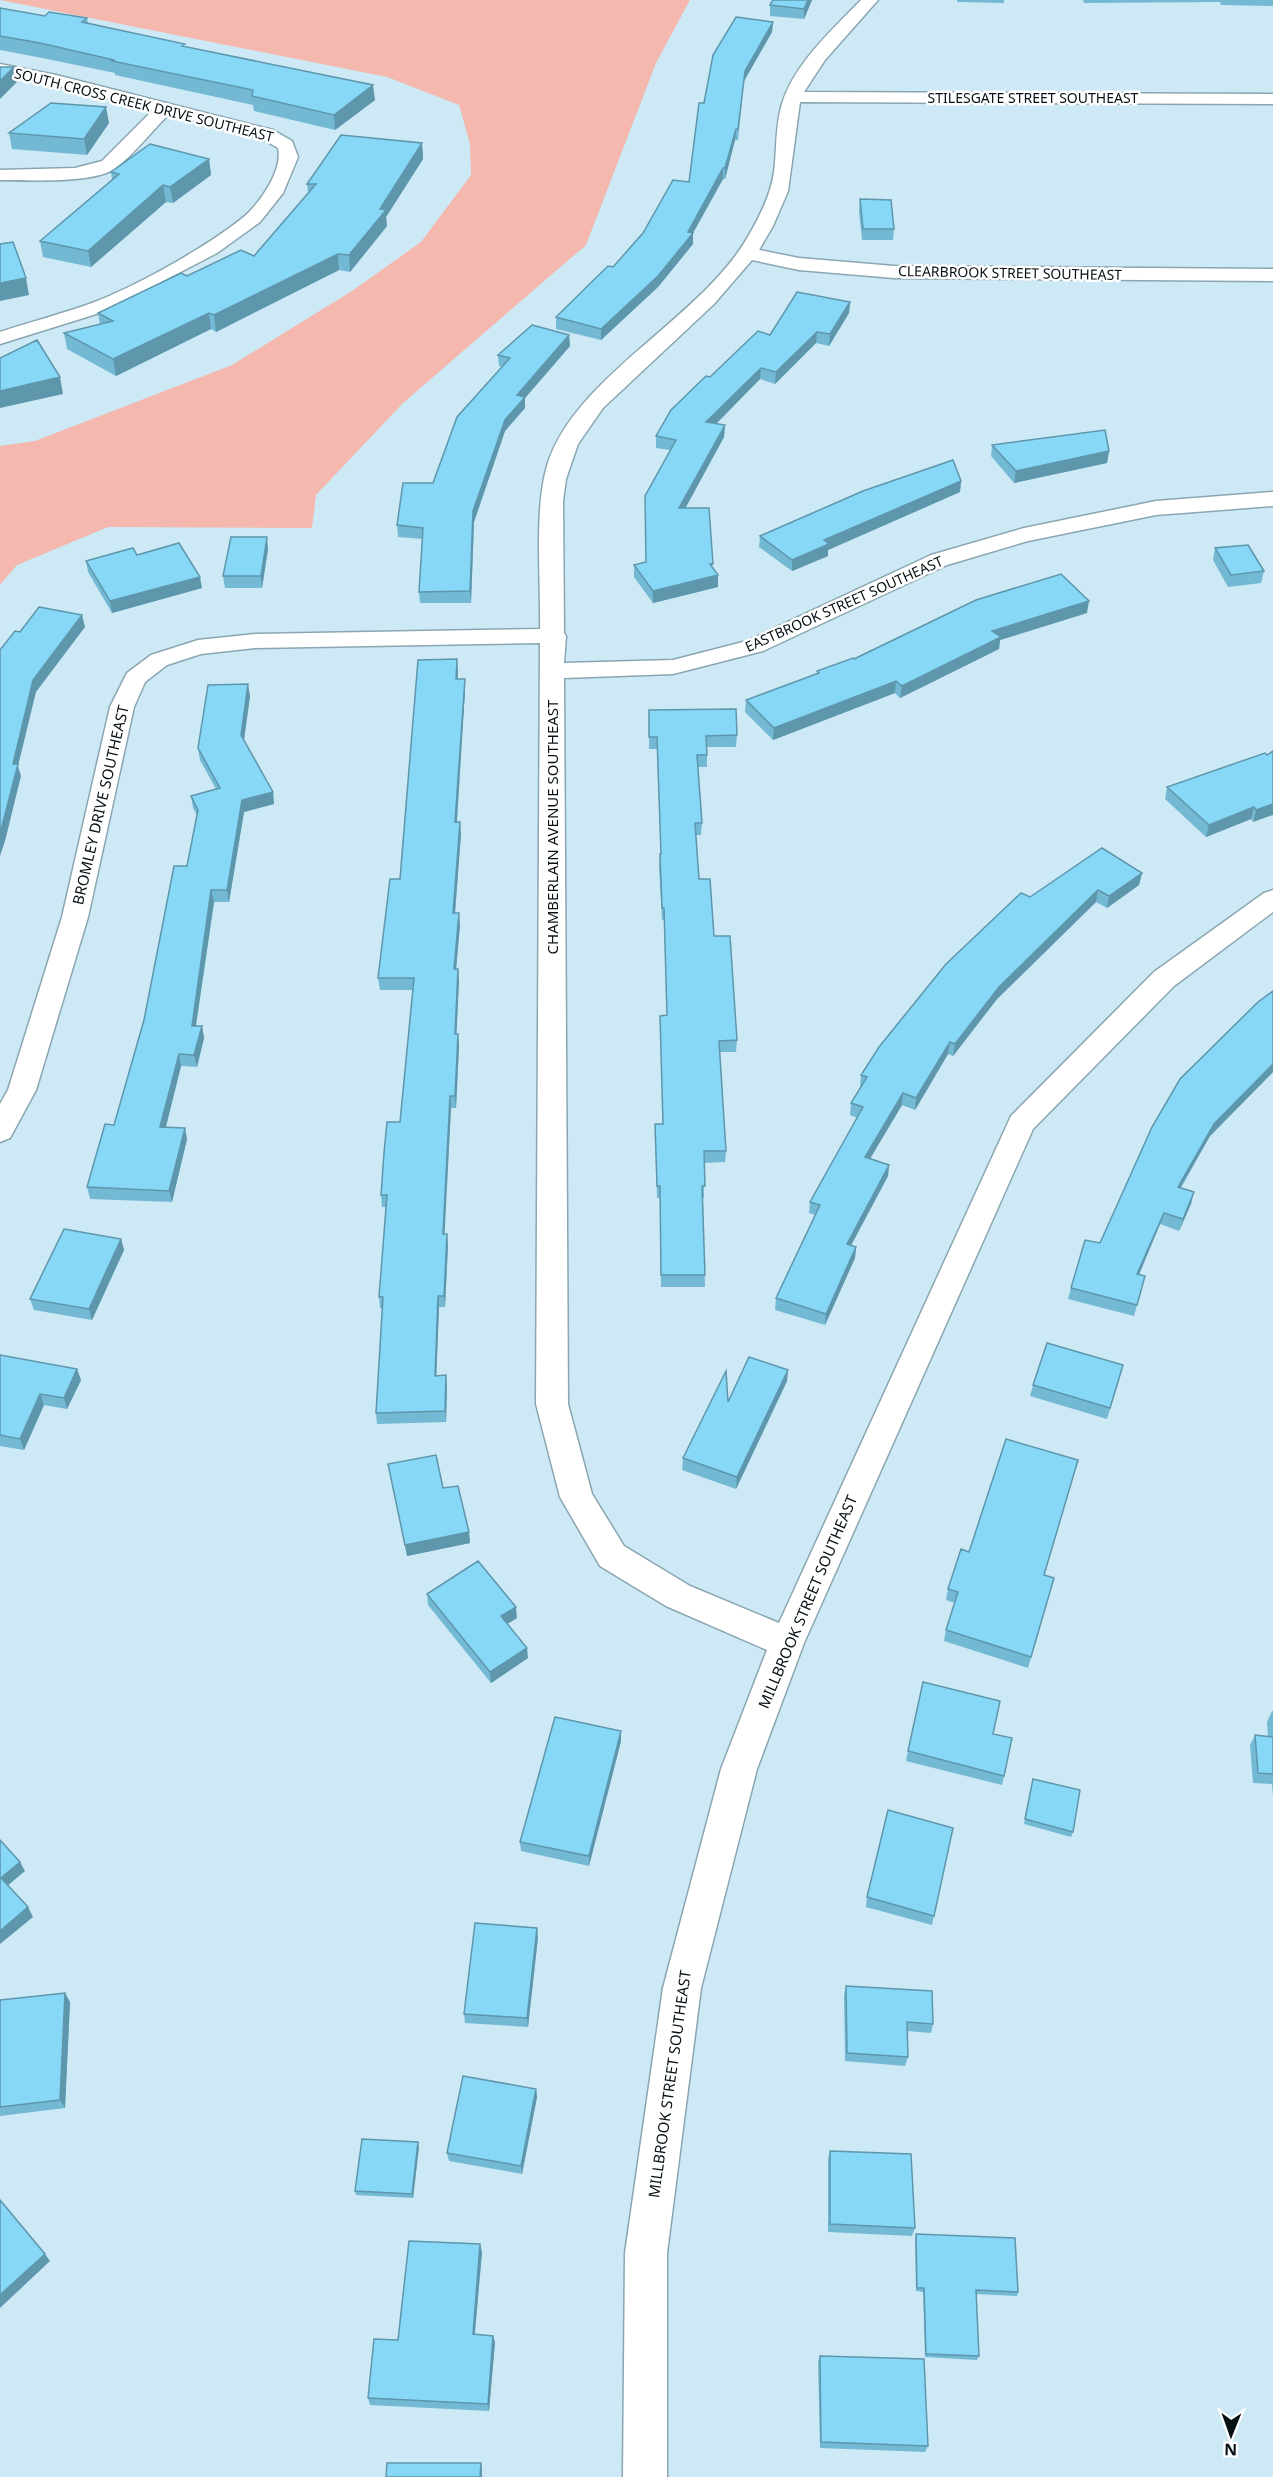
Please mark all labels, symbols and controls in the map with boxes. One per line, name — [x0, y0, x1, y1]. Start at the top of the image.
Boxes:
street label: SOUTH CROSS CREEK DRIVE SOUTHEAST — [13, 63, 276, 146]
street label: STILESGATE STREET SOUTHEAST — [928, 88, 1139, 107]
street label: CLEARBROOK STREET SOUTHEAST — [898, 261, 1122, 284]
street label: EASTBROOK STREET SOUTHEAST — [742, 551, 946, 656]
street label: CHAMBERLAIN AVENUE SOUTHEAST — [542, 699, 562, 954]
street label: BROMLEY DRIVE SOUTHEAST — [67, 702, 133, 907]
street label: MILLBROOK STREET SOUTHEAST — [753, 1491, 861, 1711]
street label: MILLBROOK STREET SOUTHEAST — [643, 1968, 695, 2199]
north arrow — [1201, 2405, 1261, 2465]
text: N — [1224, 2439, 1237, 2461]

